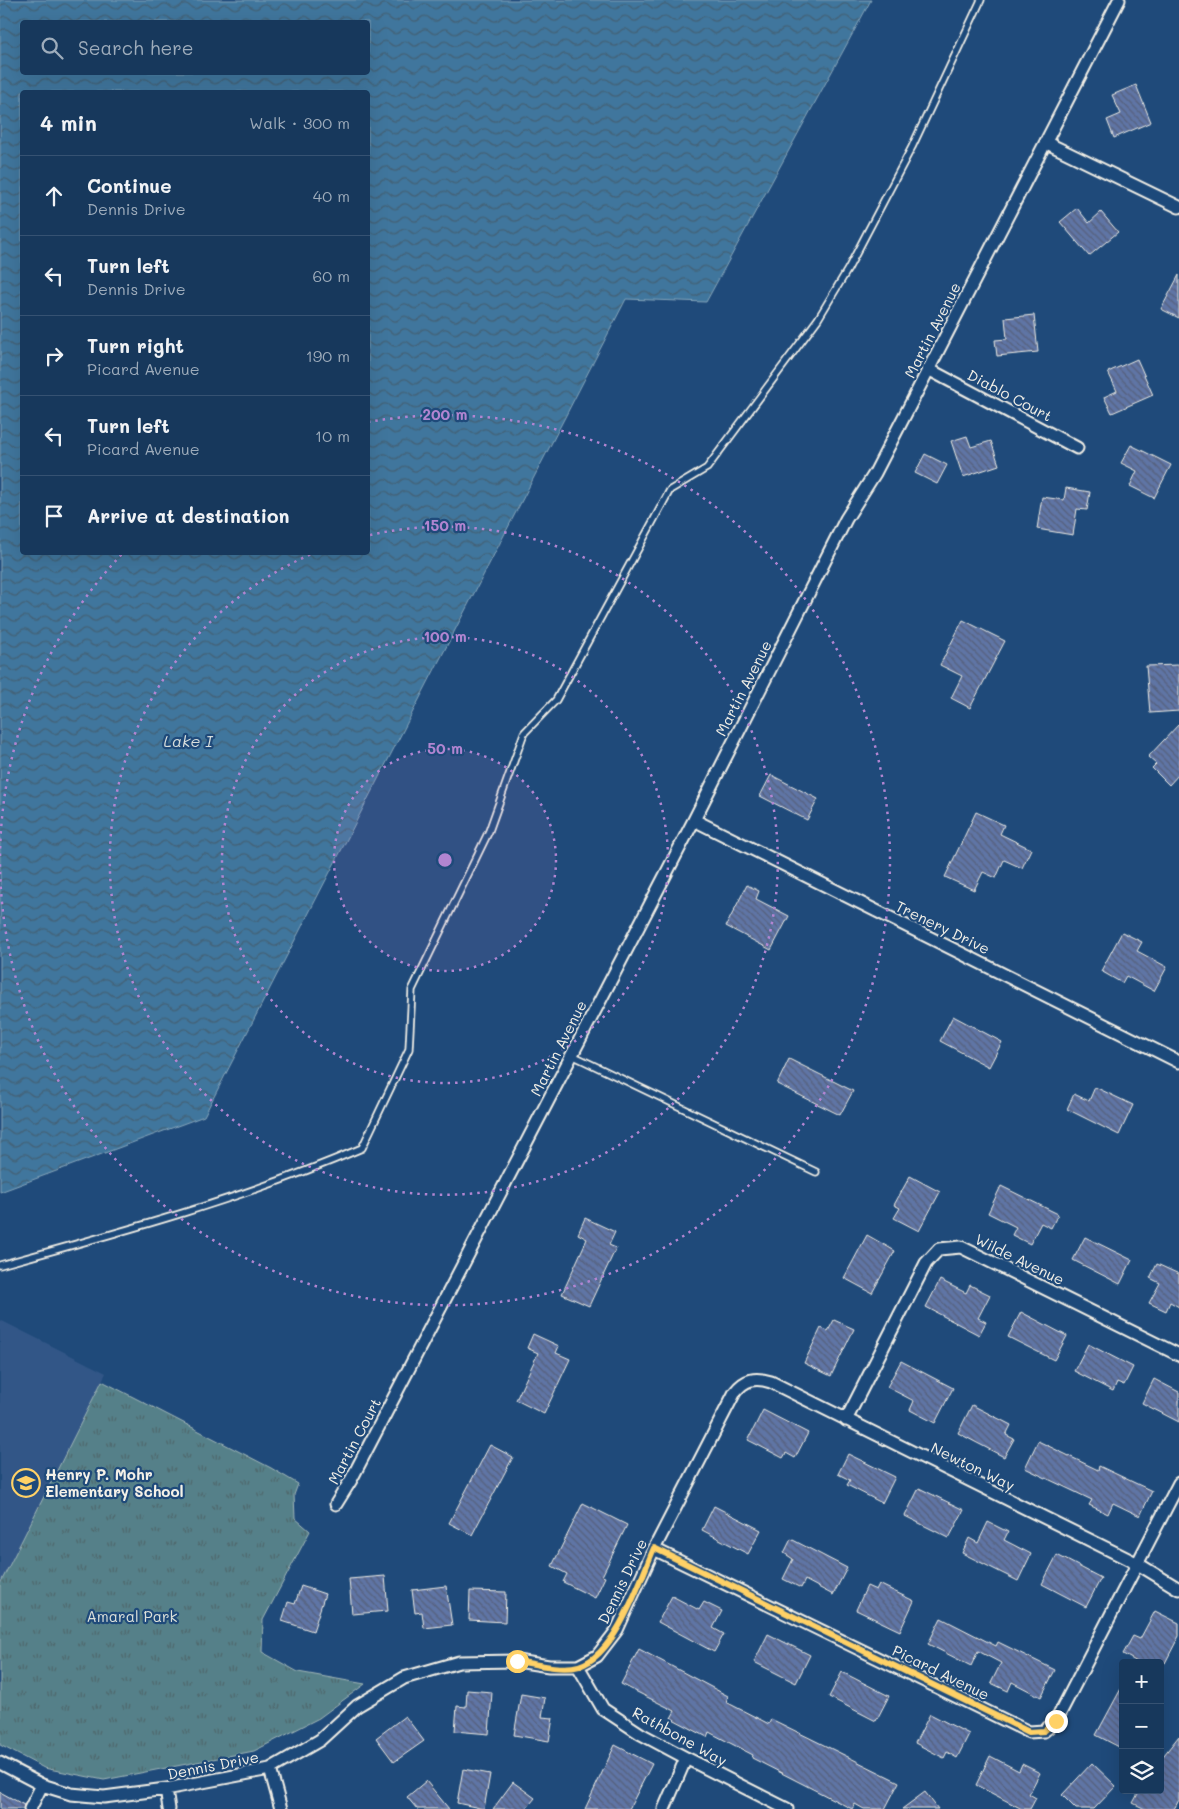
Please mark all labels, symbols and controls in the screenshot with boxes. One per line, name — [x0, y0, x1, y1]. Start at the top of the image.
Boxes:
search box — [20, 20, 370, 75]
icon: search — [38, 34, 66, 62]
text: Search here — [78, 35, 194, 60]
text: 4 min — [40, 109, 97, 136]
text: Walk · 300 m — [249, 112, 350, 133]
text: Continue — [87, 173, 172, 198]
icon: ahead — [40, 182, 68, 210]
text: 40 m — [313, 185, 350, 206]
text: Dennis Drive — [87, 198, 186, 219]
text: Turn left — [87, 253, 170, 278]
icon: left — [40, 262, 68, 290]
text: 60 m — [313, 265, 350, 286]
text: Dennis Drive — [87, 278, 186, 299]
street label: Martin Avenue — [899, 279, 965, 381]
text: Turn right — [87, 333, 184, 358]
icon: right — [40, 342, 68, 370]
text: 190 m — [306, 345, 350, 366]
text: Picard Avenue — [87, 358, 200, 379]
street label: Diablo Court — [964, 364, 1056, 426]
text: 200 m — [423, 404, 468, 424]
text: Turn left — [87, 413, 170, 438]
icon: left — [40, 422, 68, 450]
text: 10 m — [315, 425, 350, 446]
text: Picard Avenue — [87, 438, 200, 459]
icon: arrive — [40, 502, 68, 530]
text: Arrive at destination — [87, 503, 290, 528]
text: 150 m — [424, 515, 466, 535]
text: 100 m — [423, 626, 467, 646]
street label: Martin Avenue — [710, 637, 776, 739]
water label: Lake I — [164, 730, 213, 751]
text: 50 m — [427, 738, 463, 758]
centre of rings — [436, 851, 454, 869]
street label: Trenery Drive — [893, 896, 993, 958]
street label: Martin Avenue — [525, 997, 591, 1099]
street label: Wilde Avenue — [972, 1229, 1068, 1289]
street label: Martin Court — [323, 1394, 385, 1488]
street label: Newton Way — [928, 1437, 1018, 1495]
place label: Henry P. Mohr Elementary School — [45, 1464, 184, 1501]
school or university icon: Henry P. Mohr Elementary School — [11, 1468, 41, 1498]
street label: Dennis Drive — [593, 1535, 651, 1627]
park label: Amaral Park — [86, 1606, 178, 1626]
street label: Picard Avenue — [889, 1640, 993, 1704]
route start — [506, 1650, 529, 1673]
map controls — [1119, 1659, 1164, 1794]
button: + — [1119, 1659, 1164, 1704]
street label: Rathbone Way — [629, 1702, 731, 1770]
button: − — [1119, 1704, 1164, 1749]
route end — [1045, 1710, 1068, 1733]
street label: Dennis Drive — [166, 1746, 260, 1784]
button: layers — [1119, 1749, 1164, 1794]

